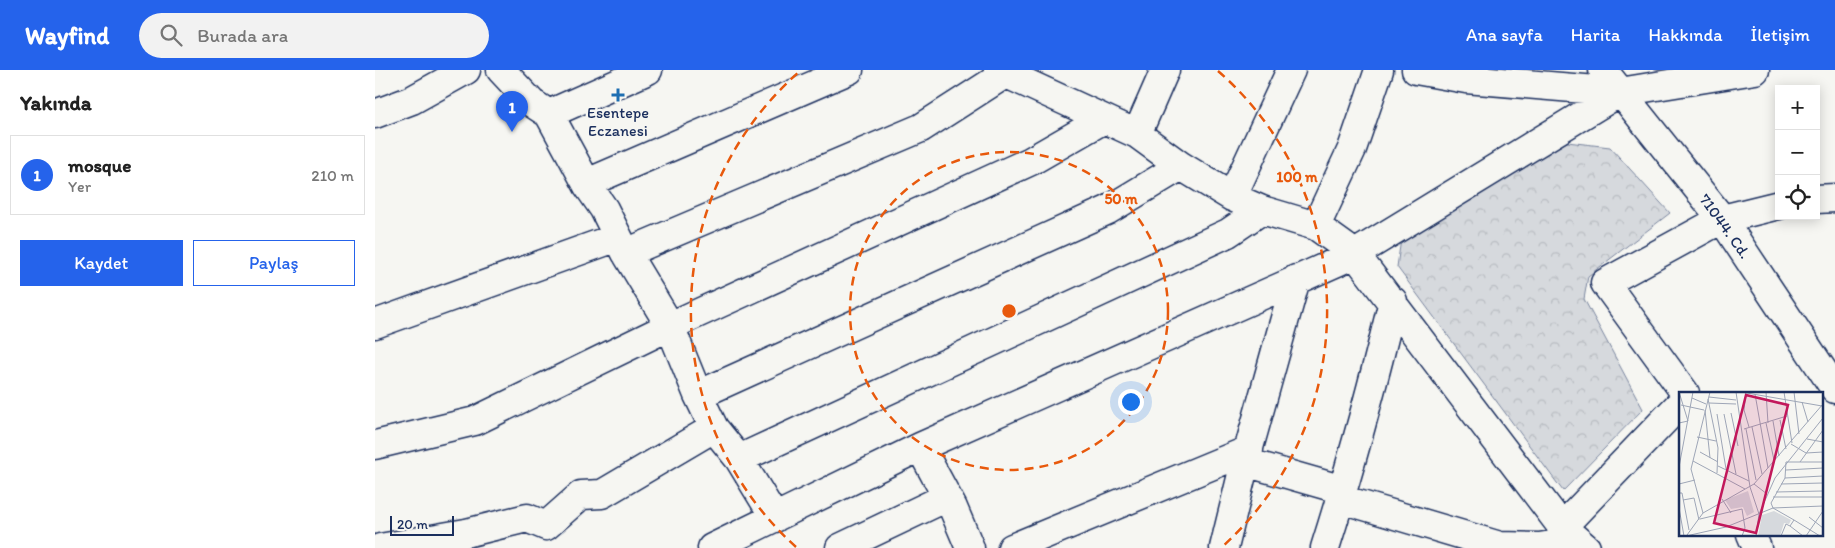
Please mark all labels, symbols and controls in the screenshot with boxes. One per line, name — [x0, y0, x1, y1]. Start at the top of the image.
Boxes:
search box — [139, 13, 489, 58]
text: Wayfind — [25, 21, 109, 50]
icon: search — [157, 21, 185, 49]
text: Burada ara — [197, 24, 288, 47]
text: Ana sayfa — [1466, 24, 1543, 46]
text: Harita — [1571, 24, 1620, 46]
text: Hakkında — [1648, 24, 1723, 46]
text: İletişim — [1751, 24, 1810, 46]
map controls — [1775, 85, 1820, 220]
button: + — [1775, 85, 1820, 130]
marker: Esentepe Eczanesi — [612, 89, 624, 101]
text: Yakında — [20, 90, 92, 115]
pin: 1 — [496, 91, 528, 132]
place label: Esentepe Eczanesi — [587, 103, 649, 140]
button: − — [1775, 130, 1820, 175]
text: mosque — [68, 154, 131, 177]
text: 1 — [33, 166, 41, 185]
text: 210 m — [311, 166, 354, 185]
text: 100 m — [1276, 168, 1318, 186]
button: locate — [1775, 175, 1820, 220]
text: Yer — [68, 177, 91, 196]
text: 50 m — [1104, 190, 1138, 208]
street label: 71044. Cd. — [1695, 190, 1755, 262]
button: Kaydet — [20, 240, 183, 286]
button: Paylaş — [193, 240, 355, 286]
centre of rings — [1000, 302, 1018, 320]
your location — [1118, 389, 1144, 415]
inset map — [1679, 392, 1823, 536]
scale bar — [390, 513, 454, 536]
text: 20 m — [397, 516, 428, 533]

